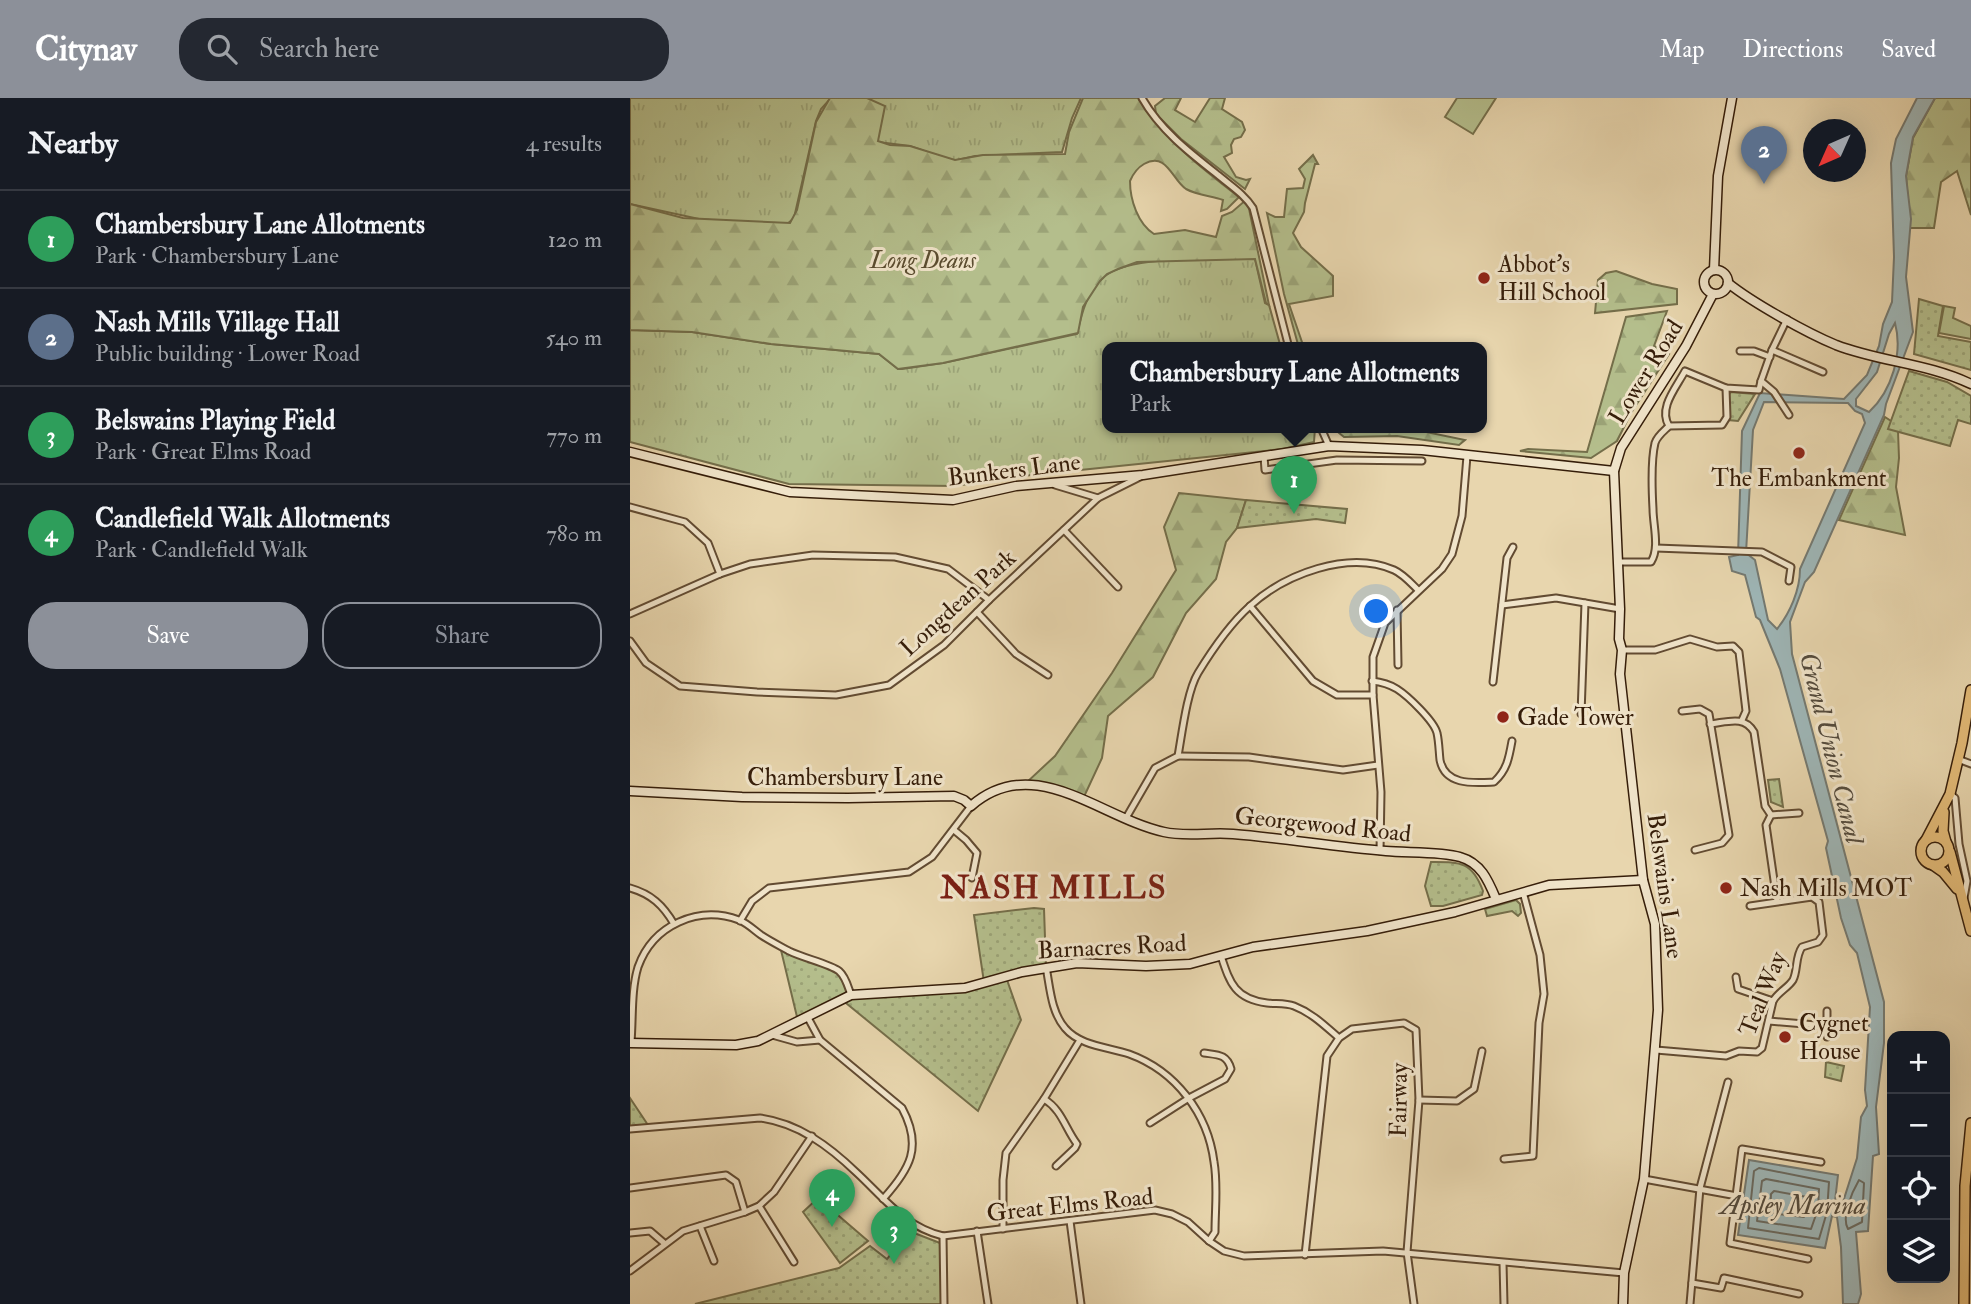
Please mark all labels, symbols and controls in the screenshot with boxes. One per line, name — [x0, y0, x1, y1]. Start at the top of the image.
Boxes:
search box — [179, 18, 669, 81]
text: Citynav — [35, 29, 137, 70]
icon: search — [203, 30, 241, 68]
text: Search here — [259, 33, 379, 65]
text: Map — [1659, 34, 1704, 65]
text: Directions — [1742, 34, 1843, 65]
text: Saved — [1881, 34, 1936, 65]
north arrow — [1803, 119, 1866, 182]
text: Nearby — [28, 125, 118, 162]
pin: 2 — [1741, 126, 1787, 184]
text: 4 results — [526, 129, 602, 158]
text: Chambersbury Lane Allotments — [95, 209, 425, 241]
text: 1 — [47, 225, 55, 254]
text: 120 m — [548, 225, 602, 254]
text: Park · Chambersbury Lane — [95, 241, 339, 270]
park label: Long Deans — [869, 245, 976, 276]
place label: Abbot's Hill School — [1497, 249, 1606, 308]
marker: Abbot's Hill School — [1476, 270, 1492, 286]
text: Nash Mills Village Hall — [95, 307, 340, 339]
street label: Lower Road — [1602, 314, 1690, 430]
text: 2 — [45, 323, 57, 352]
text: 540 m — [546, 323, 602, 352]
text: Public building · Lower Road — [95, 339, 360, 368]
popup — [1102, 342, 1487, 433]
text: Chambersbury Lane Allotments — [1130, 357, 1459, 389]
text: Park — [1130, 389, 1171, 418]
text: Belswains Playing Field — [95, 405, 335, 437]
text: 3 — [47, 421, 55, 450]
text: 770 m — [546, 421, 602, 450]
text: Park · Great Elms Road — [95, 437, 311, 466]
marker: The Embankment — [1791, 445, 1807, 461]
street label: Bunkers Lane — [946, 446, 1082, 494]
pin: 1 — [1271, 456, 1317, 514]
place label: The Embankment — [1711, 463, 1887, 494]
text: Candlefield Walk Allotments — [95, 503, 390, 535]
text: 4 — [45, 519, 57, 548]
text: 780 m — [546, 519, 602, 548]
text: Park · Candlefield Walk — [95, 535, 308, 564]
street label: Longdean Park — [893, 542, 1023, 663]
your location — [1359, 594, 1393, 628]
button: Save — [28, 602, 308, 669]
button: Share — [322, 602, 602, 669]
water label: Grand Union Canal — [1792, 649, 1871, 849]
place label: Gade Tower — [1517, 702, 1634, 733]
marker: Gade Tower — [1495, 709, 1511, 725]
street label: Chambersbury Lane — [747, 762, 943, 793]
street label: Georgewood Road — [1233, 800, 1413, 850]
street label: Belswains Lane — [1639, 811, 1691, 961]
district label: NASH MILLS — [939, 868, 1168, 908]
place label: Nash Mills MOT — [1740, 873, 1912, 904]
marker: Nash Mills MOT — [1718, 880, 1734, 896]
street label: Barnacres Road — [1037, 928, 1187, 966]
street label: Teal Way — [1732, 947, 1794, 1041]
place label: Cygnet House — [1799, 1008, 1869, 1067]
marker: Cygnet House — [1777, 1029, 1793, 1045]
map controls — [1887, 1031, 1950, 1283]
button: + — [1887, 1031, 1950, 1094]
street label: Fairway — [1383, 1062, 1415, 1138]
button: − — [1887, 1094, 1950, 1157]
button: locate — [1887, 1157, 1950, 1220]
pin: 4 — [809, 1169, 855, 1227]
street label: Great Elms Road — [985, 1181, 1155, 1229]
water label: Apsley Marina — [1717, 1190, 1866, 1222]
pin: 3 — [871, 1206, 917, 1264]
button: layers — [1887, 1220, 1950, 1283]

